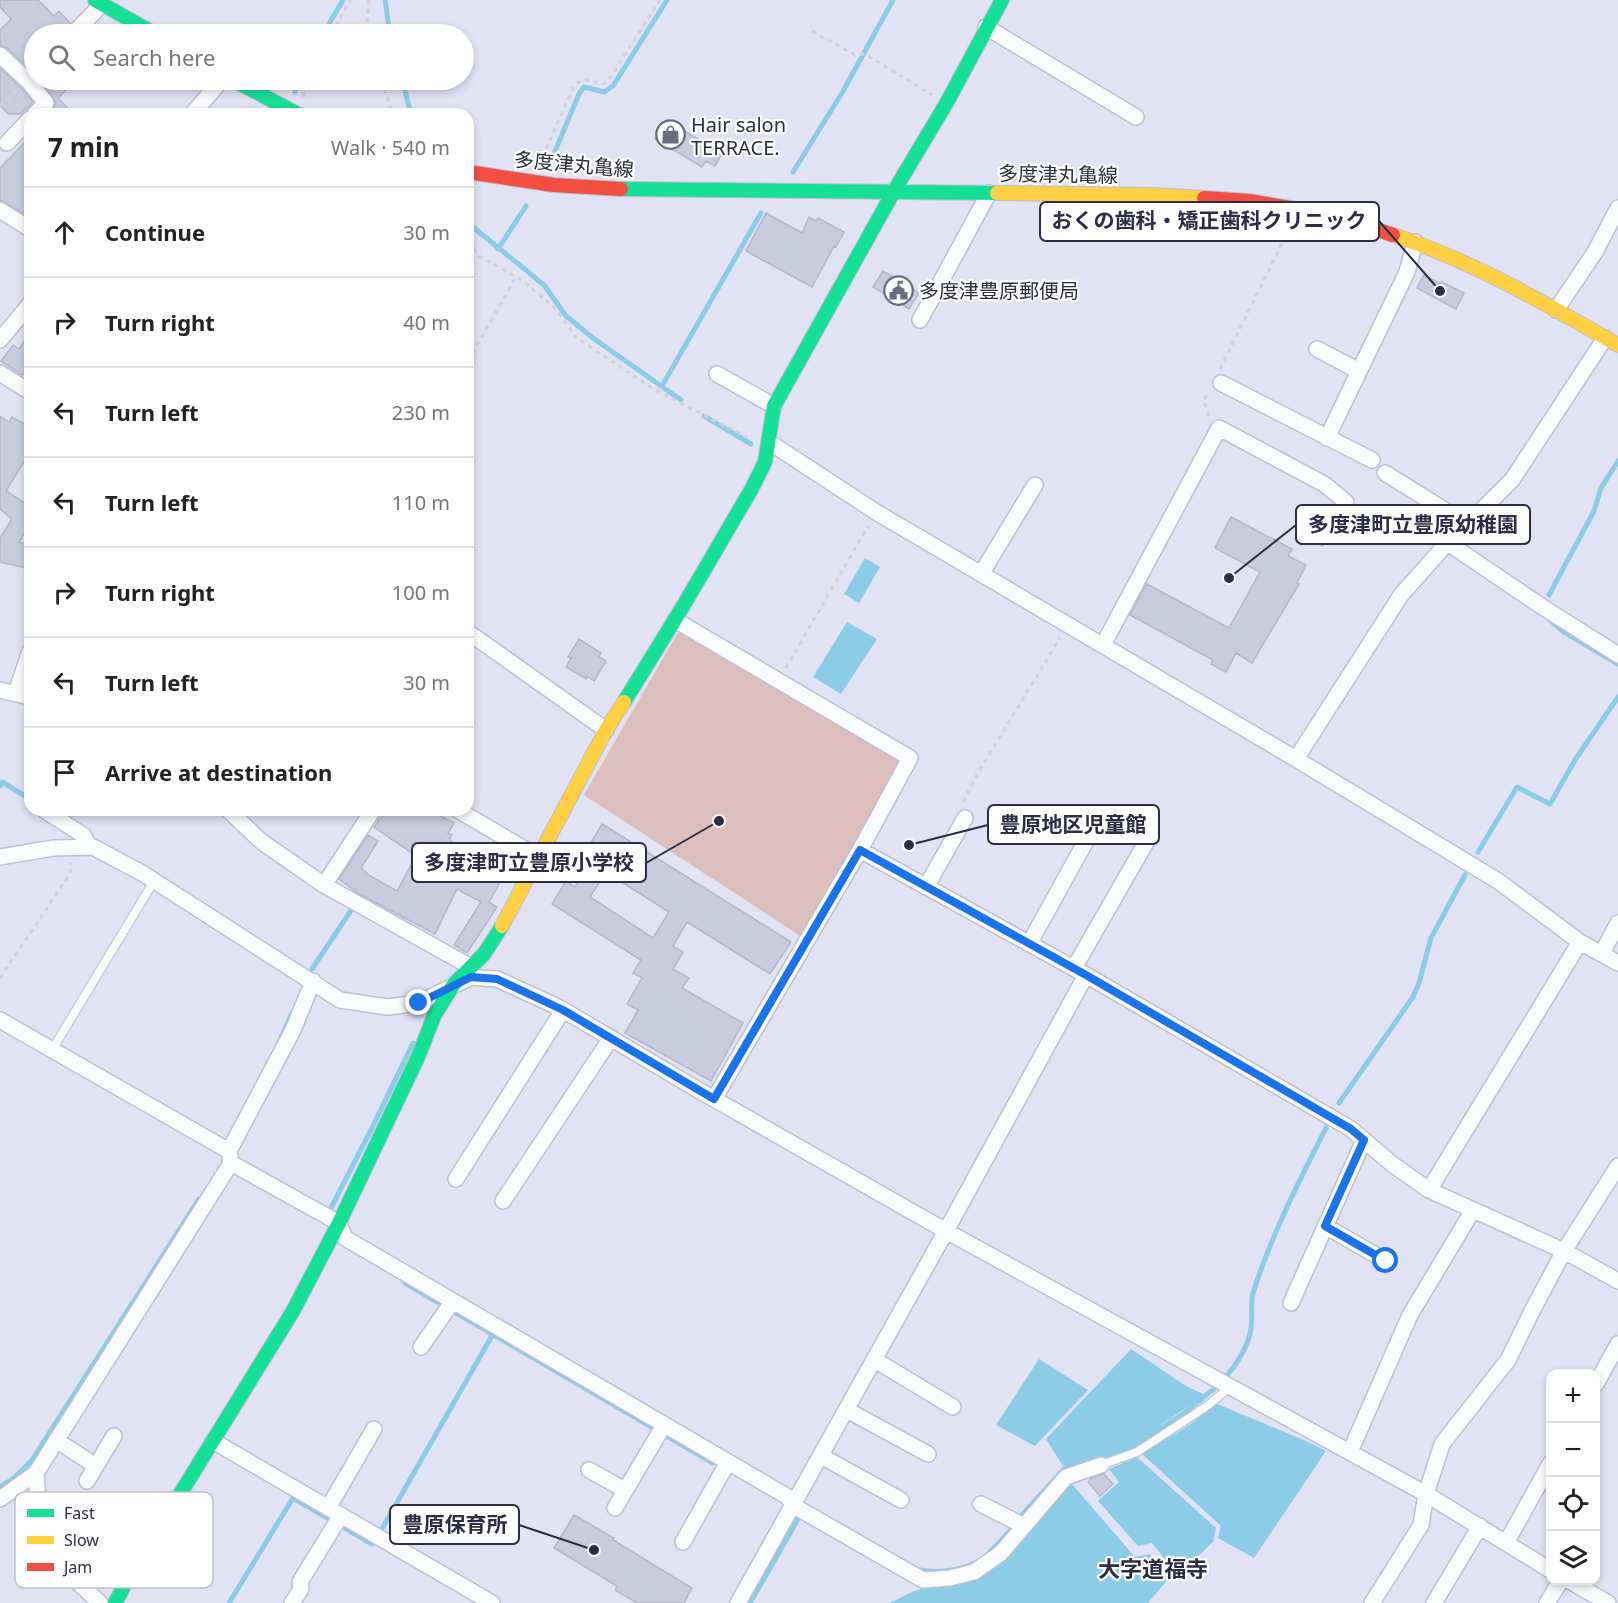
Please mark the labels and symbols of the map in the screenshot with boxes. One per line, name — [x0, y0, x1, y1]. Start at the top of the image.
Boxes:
place label: Hair salon TERRACE. — [691, 111, 786, 161]
shop icon: Hair salon TERRACE. — [654, 119, 686, 151]
street label: 多度津丸亀線 — [513, 145, 635, 183]
street label: 多度津丸亀線 — [998, 159, 1118, 189]
callout: おくの歯科・矯正歯科クリニック — [1040, 202, 1379, 241]
text: おくの歯科・矯正歯科クリニック — [1052, 206, 1367, 234]
public building icon: 多度津豊原郵便局 — [882, 274, 914, 306]
place label: 多度津豊原郵便局 — [919, 277, 1079, 304]
callout: 多度津町立豊原幼稚園 — [1296, 505, 1530, 544]
text: 多度津町立豊原幼稚園 — [1308, 510, 1518, 538]
callout: 豊原地区児童館 — [988, 805, 1159, 844]
text: 豊原地区児童館 — [1000, 810, 1147, 838]
callout: 多度津町立豊原小学校 — [412, 843, 646, 882]
text: 多度津町立豊原小学校 — [424, 848, 634, 876]
route end — [405, 989, 431, 1015]
route start — [1372, 1247, 1398, 1273]
legend — [15, 1492, 213, 1588]
text: Fast — [64, 1502, 95, 1524]
callout: 豊原保育所 — [390, 1505, 519, 1544]
text: 豊原保育所 — [403, 1510, 508, 1538]
text: Slow — [64, 1529, 99, 1551]
district label: 大字道福寺 — [1098, 1553, 1208, 1583]
text: Jam — [62, 1556, 92, 1578]

